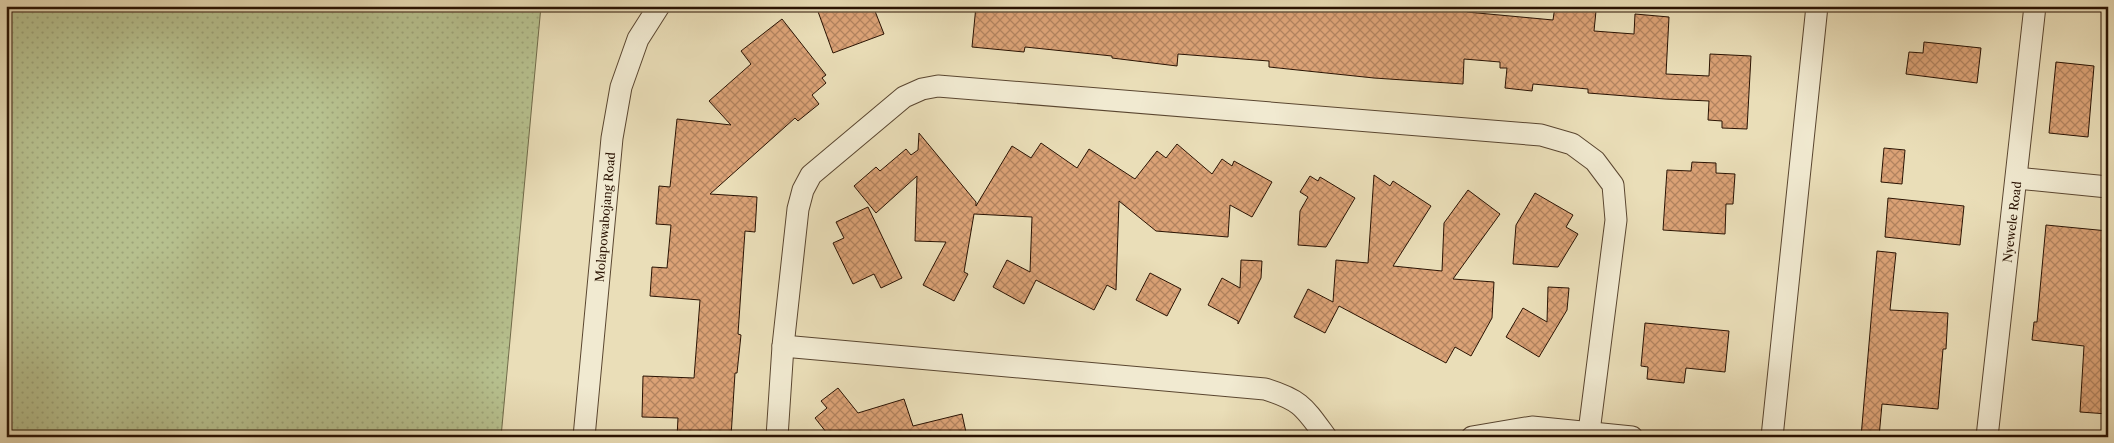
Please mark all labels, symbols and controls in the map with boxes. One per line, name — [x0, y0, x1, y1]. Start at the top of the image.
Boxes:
street label: Molapowabojang Road — [592, 151, 618, 283]
street label: Nyewele Road — [2000, 180, 2025, 264]

